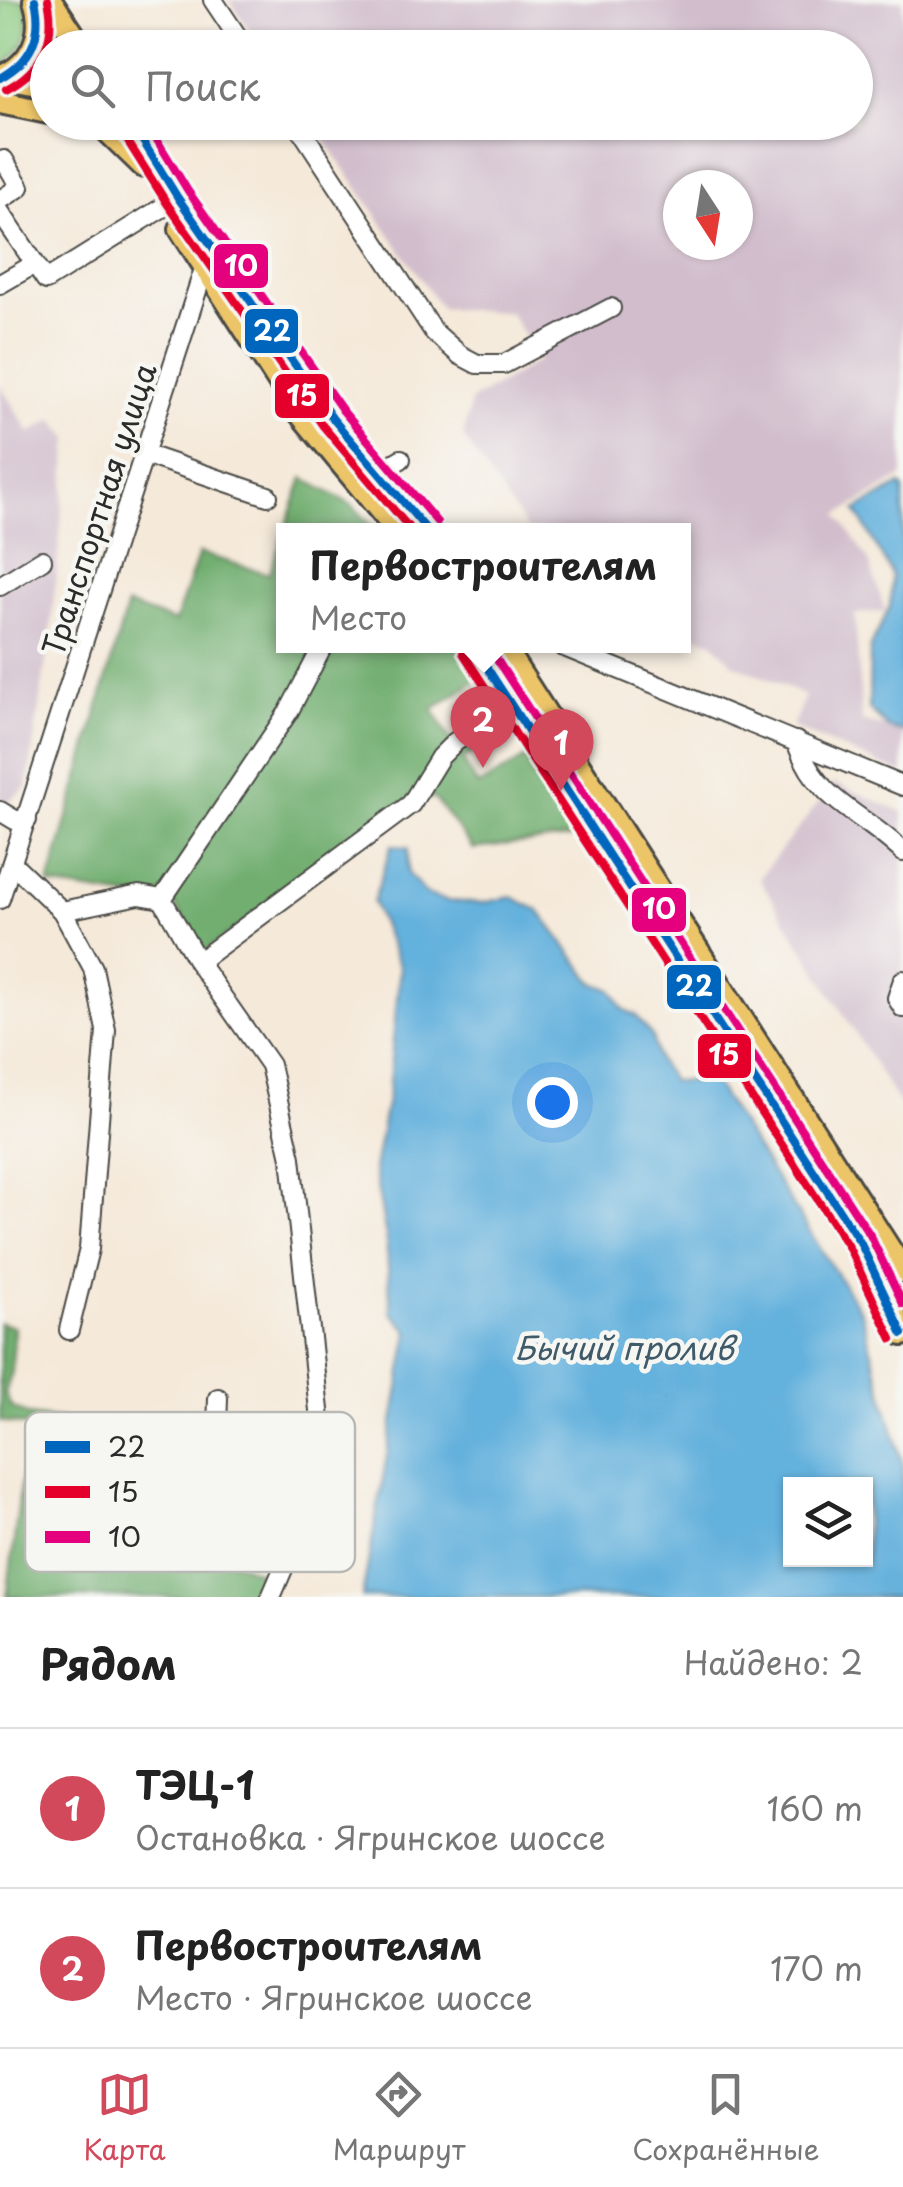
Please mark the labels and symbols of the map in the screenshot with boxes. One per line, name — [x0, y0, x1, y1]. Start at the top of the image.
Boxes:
north arrow — [663, 170, 753, 260]
line badge: 10 — [212, 242, 270, 290]
text: 10 — [224, 243, 258, 286]
line badge: 22 — [243, 307, 300, 355]
text: 22 — [253, 308, 291, 351]
street label: Транспортная улица — [29, 357, 167, 661]
line badge: 15 — [273, 372, 331, 420]
text: 15 — [286, 373, 318, 416]
pin: 2 — [450, 686, 516, 768]
pin: 1 — [528, 708, 594, 791]
line badge: 10 — [630, 886, 688, 934]
text: 10 — [642, 886, 676, 929]
line badge: 22 — [665, 963, 723, 1011]
text: 22 — [675, 963, 713, 1006]
line badge: 15 — [696, 1032, 753, 1080]
text: 15 — [708, 1032, 740, 1075]
your location — [527, 1077, 578, 1128]
water label: Бычий пролив — [514, 1323, 738, 1371]
legend — [25, 1412, 355, 1572]
text: 22 — [108, 1424, 146, 1467]
text: 15 — [108, 1469, 139, 1512]
text: 10 — [108, 1514, 141, 1557]

